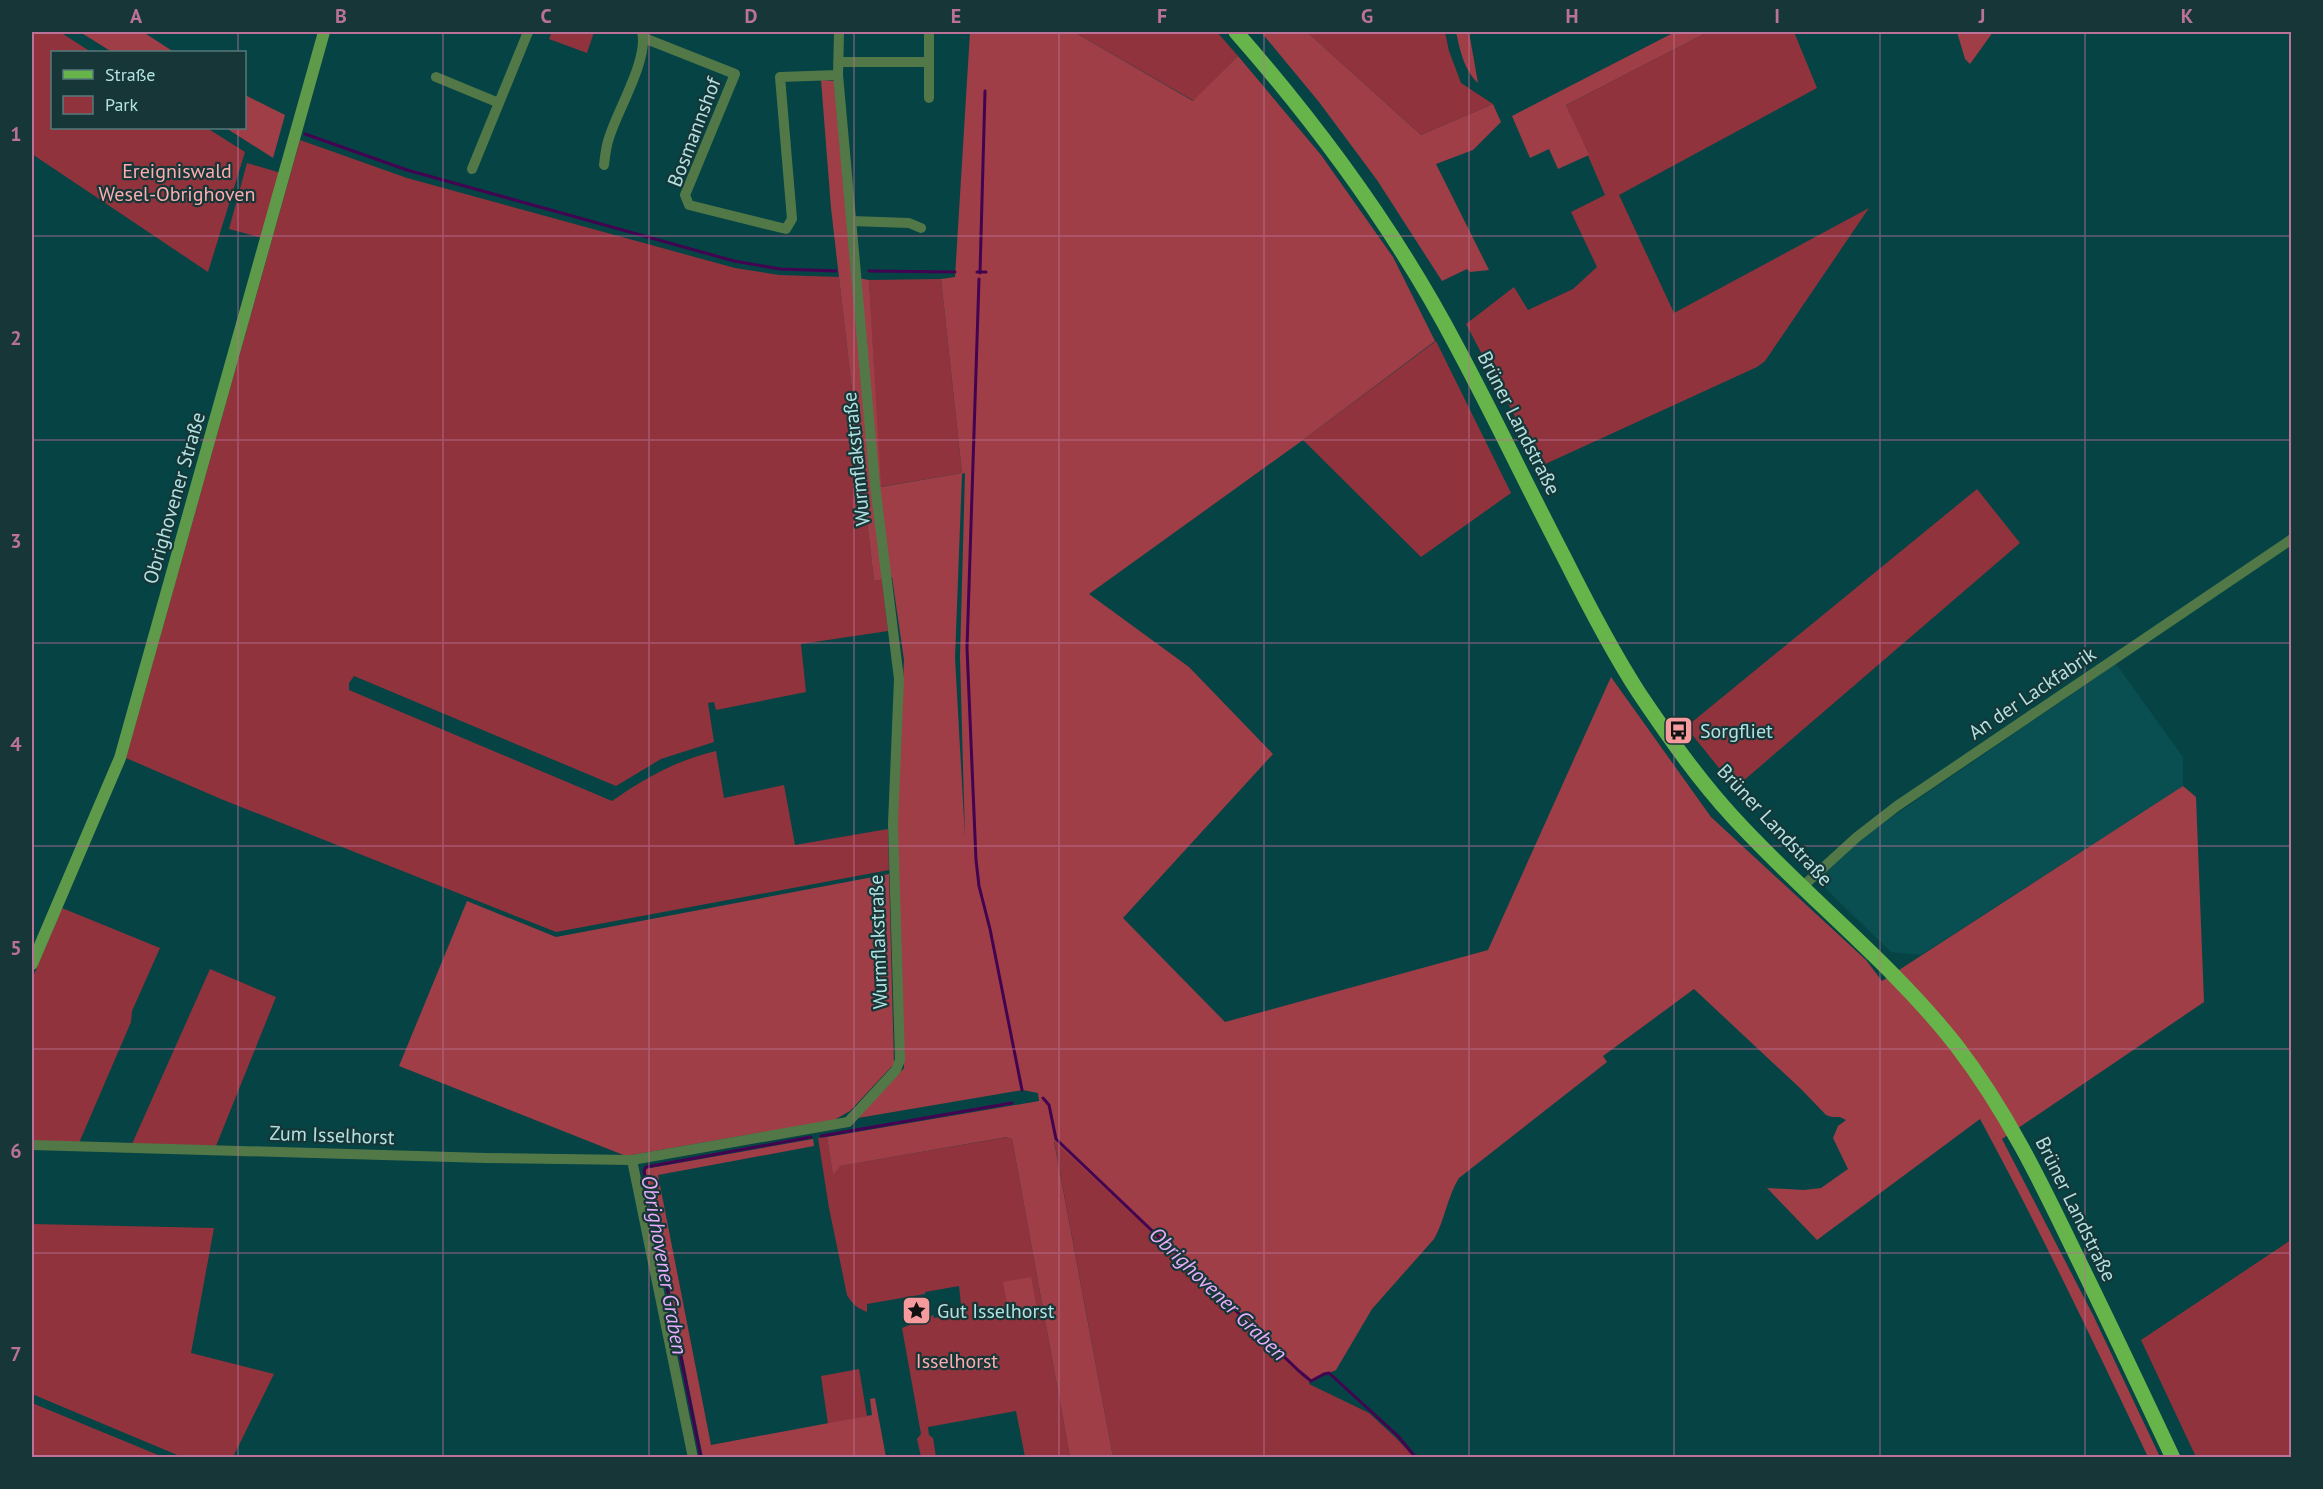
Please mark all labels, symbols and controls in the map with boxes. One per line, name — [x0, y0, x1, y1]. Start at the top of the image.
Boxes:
text: A — [130, 3, 143, 29]
text: B — [335, 3, 347, 29]
text: C — [540, 3, 552, 29]
text: D — [745, 3, 758, 29]
text: E — [951, 3, 961, 29]
text: F — [1157, 3, 1167, 29]
text: G — [1361, 3, 1373, 29]
text: H — [1565, 3, 1579, 29]
text: I — [1774, 3, 1780, 29]
text: J — [1978, 3, 1985, 29]
text: K — [2181, 3, 2194, 29]
legend — [51, 51, 246, 129]
text: Straße — [105, 63, 156, 86]
street label: Bosmannshof — [661, 72, 727, 190]
text: Park — [105, 93, 138, 116]
text: 1 — [10, 121, 22, 147]
park label: Ereigniswald Wesel-Obrighoven — [99, 158, 255, 207]
text: 2 — [10, 325, 22, 351]
street label: Brüner Landstraße — [1472, 347, 1566, 499]
street label: Wurmflakstraße — [836, 391, 876, 527]
street label: Obrighovener Straße — [137, 409, 211, 587]
text: 3 — [10, 528, 22, 554]
street label: An der Lackfabrik — [1963, 641, 2101, 745]
bus stop icon: Sorgfliet — [1663, 715, 1695, 747]
place label: Sorgfliet — [1700, 718, 1773, 744]
text: 4 — [10, 731, 22, 757]
street label: Brüner Landstraße — [1712, 758, 1838, 892]
street label: Wurmflakstraße — [863, 874, 893, 1010]
text: 5 — [10, 935, 22, 961]
street label: Zum Isselhorst — [269, 1120, 395, 1150]
street label: Brüner Landstraße — [2030, 1132, 2122, 1286]
text: 6 — [10, 1138, 22, 1164]
water label: Obrighovener Graben — [635, 1173, 694, 1357]
water label: Obrighovener Graben — [1144, 1221, 1293, 1366]
place icon: Gut Isselhorst — [900, 1295, 932, 1327]
place label: Gut Isselhorst — [937, 1298, 1055, 1324]
text: 7 — [10, 1341, 22, 1367]
park label: Isselhorst — [916, 1348, 998, 1374]

